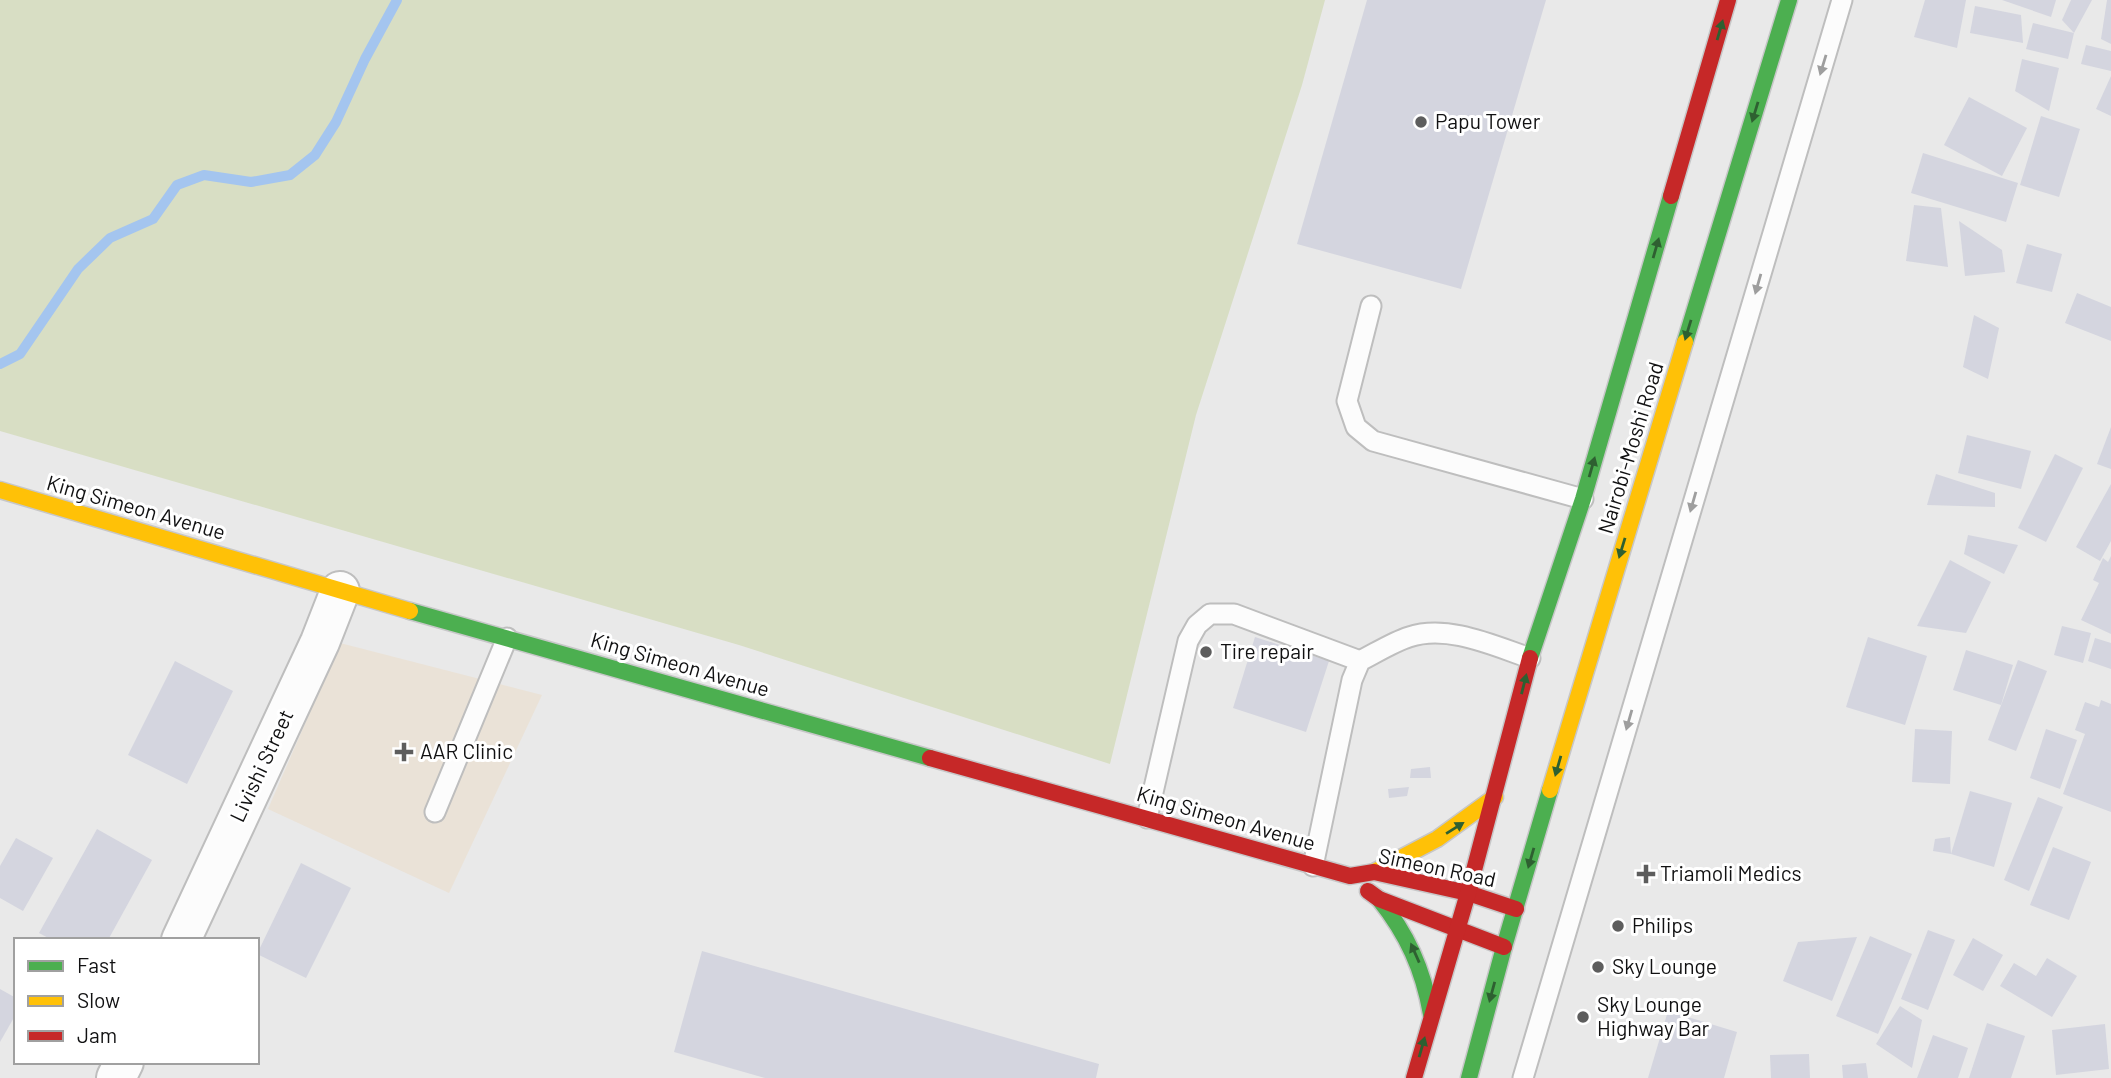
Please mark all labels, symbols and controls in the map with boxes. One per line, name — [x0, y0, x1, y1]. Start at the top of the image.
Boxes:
one-way arrow — [1715, 19, 1725, 40]
one-way arrow — [1817, 55, 1827, 76]
one-way arrow — [1749, 102, 1759, 123]
place label: Papu Tower — [1435, 108, 1541, 133]
marker: Papu Tower — [1413, 114, 1429, 130]
one-way arrow — [1651, 237, 1662, 259]
one-way arrow — [1752, 273, 1763, 295]
one-way arrow — [1683, 320, 1693, 341]
street label: Nairobi-Moshi Road — [1592, 359, 1668, 536]
one-way arrow — [1588, 456, 1598, 477]
street label: King Simeon Avenue — [44, 469, 229, 544]
one-way arrow — [1688, 491, 1698, 512]
one-way arrow — [1617, 537, 1627, 558]
street label: King Simeon Avenue — [588, 626, 773, 701]
place label: Tire repair — [1220, 638, 1314, 663]
marker: Tire repair — [1198, 644, 1214, 660]
one-way arrow — [1519, 672, 1530, 694]
street label: Livishi Street — [224, 705, 298, 825]
one-way arrow — [1623, 710, 1633, 731]
place label: AAR Clinic — [420, 738, 513, 763]
marker: AAR Clinic — [394, 742, 414, 762]
one-way arrow — [1552, 755, 1562, 776]
street label: King Simeon Avenue — [1134, 780, 1319, 855]
one-way arrow — [1445, 821, 1465, 834]
street label: Simeon Road — [1376, 842, 1498, 891]
one-way arrow — [1525, 848, 1535, 869]
place label: Triamoli Medics — [1660, 860, 1802, 885]
marker: Triamoli Medics — [1638, 866, 1654, 882]
place label: Philips — [1632, 912, 1693, 937]
marker: Philips — [1610, 918, 1626, 934]
legend — [14, 938, 259, 1064]
one-way arrow — [1409, 943, 1421, 963]
text: Fast — [77, 952, 117, 977]
place label: Sky Lounge — [1612, 953, 1717, 978]
marker: Sky Lounge — [1590, 959, 1606, 975]
one-way arrow — [1486, 982, 1497, 1004]
text: Slow — [77, 987, 120, 1012]
place label: Sky Lounge Highway Bar — [1597, 991, 1710, 1040]
marker: Sky Lounge Highway Bar — [1575, 1009, 1591, 1025]
text: Jam — [77, 1022, 117, 1047]
one-way arrow — [1418, 1036, 1428, 1057]

